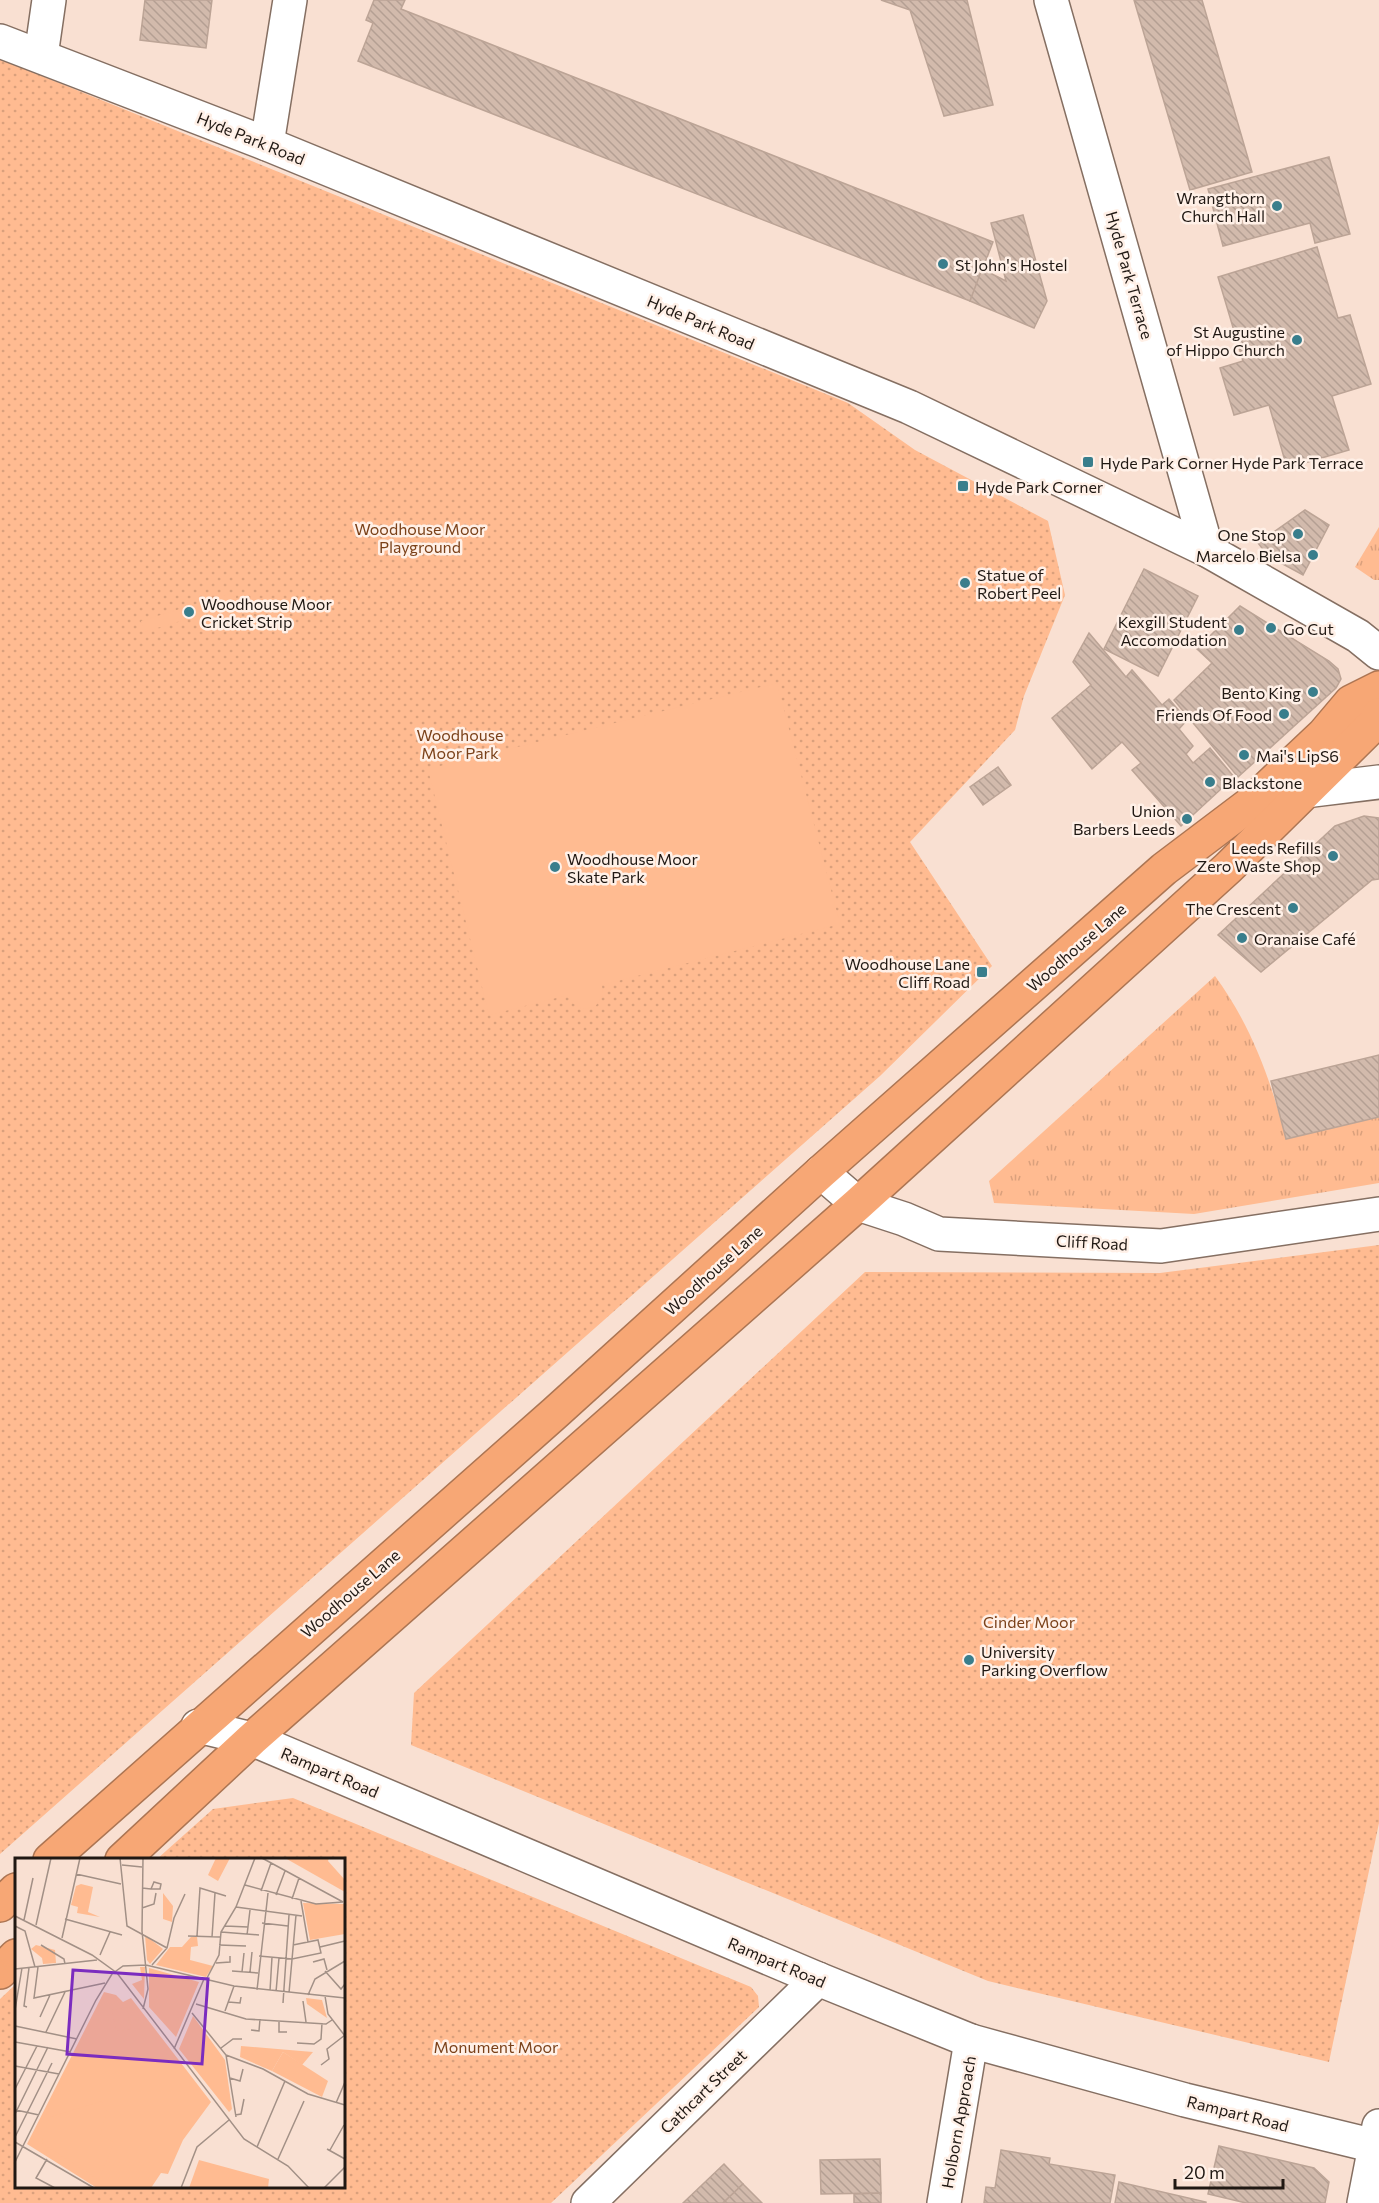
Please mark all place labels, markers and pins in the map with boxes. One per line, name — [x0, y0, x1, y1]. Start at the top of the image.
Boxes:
place label: Wrangthorn Church Hall — [1176, 188, 1265, 225]
marker: Wrangthorn Church Hall — [1270, 199, 1284, 213]
place label: St John's Hostel — [955, 255, 1068, 274]
marker: St John's Hostel — [936, 257, 950, 271]
place label: St Augustine of Hippo Church — [1166, 322, 1285, 359]
marker: St Augustine of Hippo Church — [1290, 333, 1304, 347]
place label: Hyde Park Corner Hyde Park Terrace — [1100, 453, 1363, 472]
marker: Hyde Park Corner Hyde Park Terrace — [1081, 455, 1095, 469]
place label: Hyde Park Corner — [975, 477, 1104, 496]
marker: Hyde Park Corner — [956, 479, 970, 493]
place label: One Stop — [1218, 525, 1286, 544]
marker: One Stop — [1291, 527, 1305, 541]
place label: Marcelo Bielsa — [1196, 546, 1301, 565]
marker: Marcelo Bielsa — [1306, 548, 1320, 562]
place label: Statue of Robert Peel — [977, 565, 1061, 602]
marker: Statue of Robert Peel — [958, 576, 972, 590]
place label: Woodhouse Moor Cricket Strip — [201, 594, 332, 631]
marker: Woodhouse Moor Cricket Strip — [182, 605, 196, 619]
place label: Kexgill Student Accomodation — [1118, 612, 1227, 649]
place label: Go Cut — [1283, 619, 1334, 638]
marker: Go Cut — [1264, 621, 1278, 635]
marker: Kexgill Student Accomodation — [1232, 623, 1246, 637]
place label: Bento King — [1221, 683, 1301, 702]
marker: Bento King — [1306, 685, 1320, 699]
place label: Friends Of Food — [1156, 705, 1272, 724]
marker: Friends Of Food — [1277, 707, 1291, 721]
place label: Mai's LipS6 — [1256, 746, 1339, 765]
marker: Mai's LipS6 — [1237, 748, 1251, 762]
place label: Blackstone — [1222, 773, 1302, 792]
marker: Blackstone — [1203, 775, 1217, 789]
place label: Union Barbers Leeds — [1073, 801, 1175, 838]
marker: Union Barbers Leeds — [1180, 812, 1194, 826]
place label: Leeds Refills Zero Waste Shop — [1196, 838, 1321, 875]
place label: Woodhouse Moor Skate Park — [567, 849, 698, 886]
marker: Leeds Refills Zero Waste Shop — [1326, 849, 1340, 863]
marker: Woodhouse Moor Skate Park — [548, 860, 562, 874]
place label: The Crescent — [1185, 899, 1281, 918]
marker: The Crescent — [1286, 901, 1300, 915]
place label: Oranaise Café — [1254, 929, 1356, 948]
marker: Oranaise Café — [1235, 931, 1249, 945]
place label: Woodhouse Lane Cliff Road — [845, 954, 970, 991]
marker: Woodhouse Lane Cliff Road — [975, 965, 989, 979]
place label: University Parking Overflow — [981, 1642, 1108, 1679]
marker: University Parking Overflow — [962, 1653, 976, 1667]

